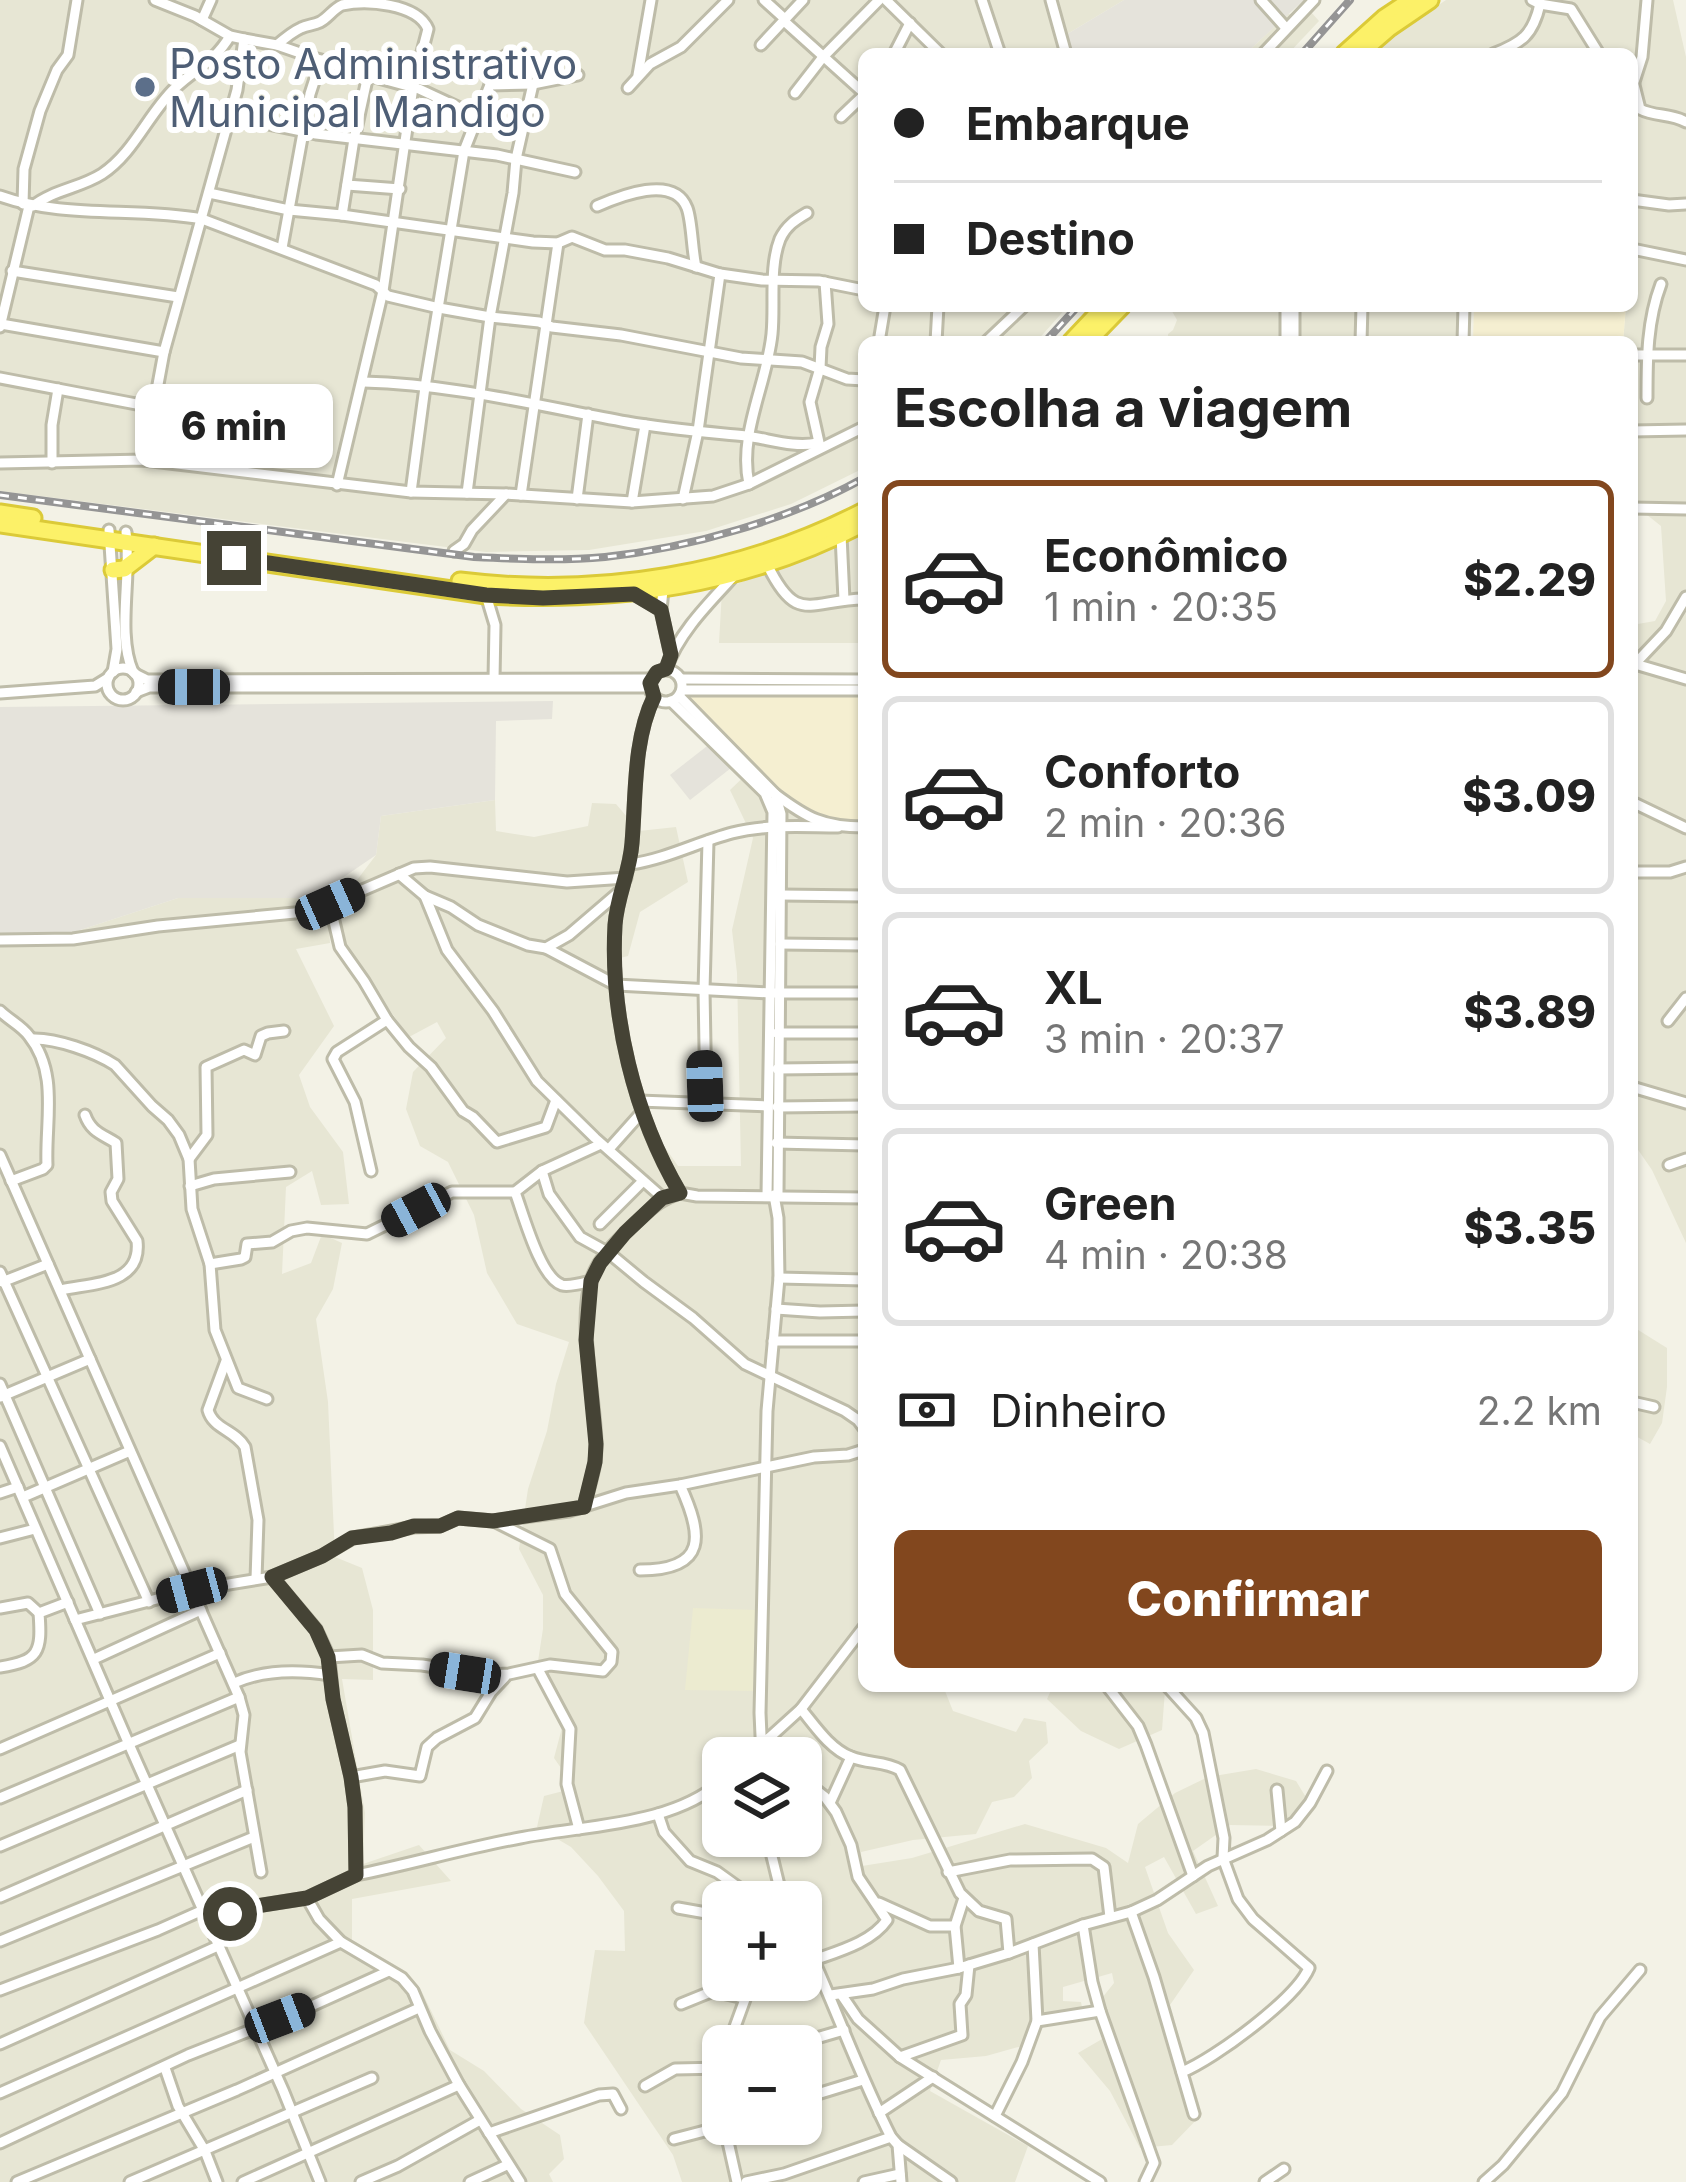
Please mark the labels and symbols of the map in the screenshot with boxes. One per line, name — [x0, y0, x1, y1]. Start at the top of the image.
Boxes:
place label: Posto Administrativo Municipal Mandigo — [169, 38, 577, 137]
marker: Posto Administrativo Municipal Mandigo — [132, 74, 158, 100]
callout: 6 min — [135, 384, 333, 468]
route end — [207, 531, 261, 585]
car — [158, 669, 230, 705]
car — [290, 873, 370, 935]
car — [686, 1049, 724, 1123]
car — [376, 1177, 456, 1243]
car — [153, 1563, 231, 1617]
car — [427, 1650, 503, 1696]
route start — [203, 1887, 257, 1941]
car — [240, 1988, 320, 2048]

